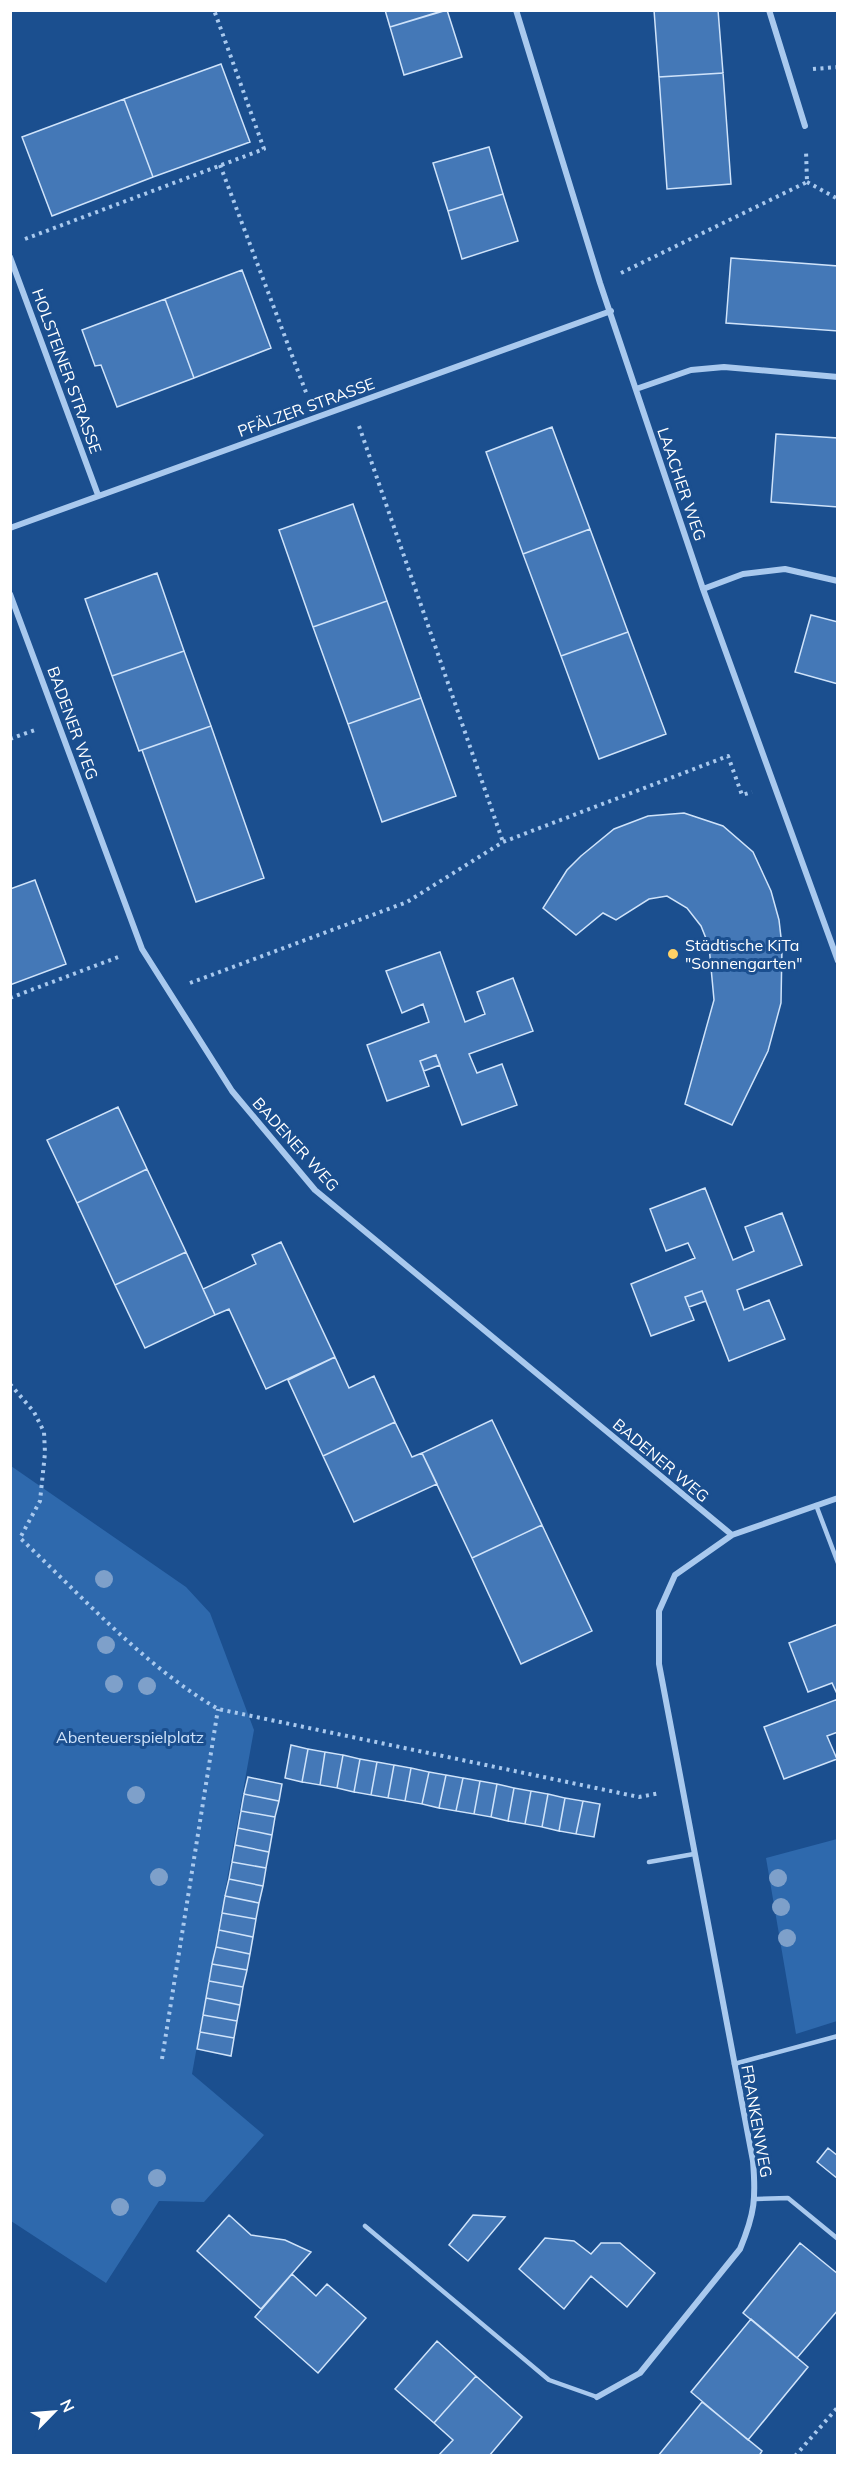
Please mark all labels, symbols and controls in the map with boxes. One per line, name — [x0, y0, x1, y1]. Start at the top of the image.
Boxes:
street label: HOLSTEINER STRASSE — [28, 286, 106, 456]
street label: PFÄLZER STRASSE — [235, 373, 377, 441]
street label: LAACHER WEG — [653, 425, 711, 543]
street label: BADENER WEG — [43, 664, 103, 782]
place label: Städtische KiTa "Sonnengarten" — [685, 935, 803, 973]
marker: Städtische KiTa "Sonnengarten" — [666, 947, 680, 961]
street label: BADENER WEG — [249, 1093, 343, 1195]
street label: BADENER WEG — [609, 1414, 713, 1506]
park label: Abenteuerspielplatz — [56, 1727, 204, 1747]
street label: FRANKENWEG — [737, 2063, 777, 2179]
north arrow — [24, 2382, 84, 2442]
text: N — [56, 2396, 79, 2415]

